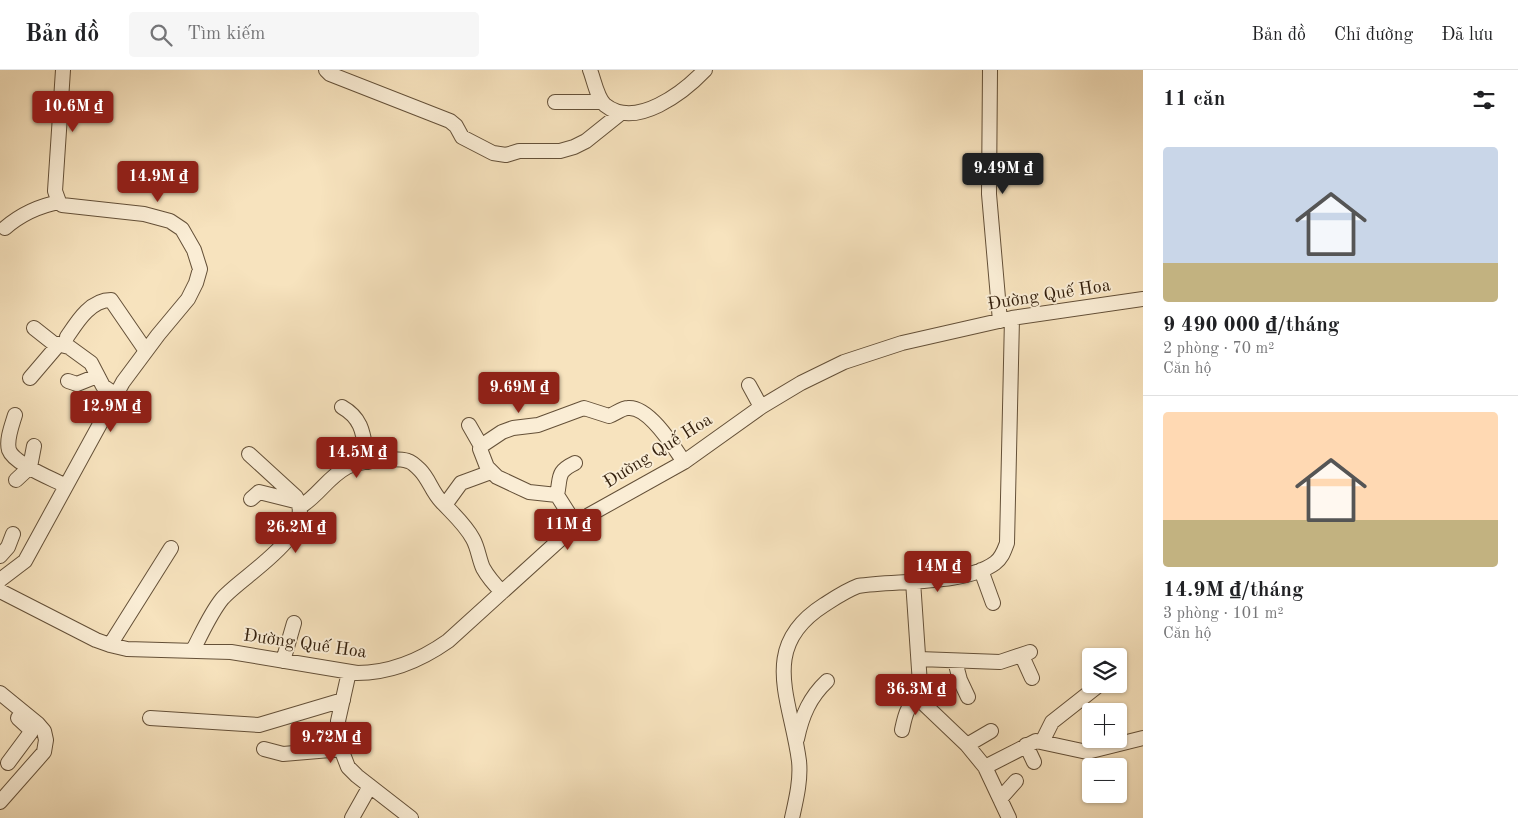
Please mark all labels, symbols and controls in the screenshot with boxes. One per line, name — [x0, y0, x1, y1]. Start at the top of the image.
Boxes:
search box — [129, 12, 479, 57]
icon: search — [147, 21, 175, 49]
text: Bản đồ — [25, 23, 99, 47]
text: Tìm kiếm — [187, 25, 265, 44]
text: Bản đồ — [1252, 26, 1306, 44]
text: Chỉ đường — [1334, 26, 1413, 44]
text: Đã lưu — [1441, 26, 1493, 44]
icon: filters — [1470, 86, 1498, 114]
text: 11 căn — [1163, 89, 1225, 110]
pin: 10.6M ₫ — [27, 90, 119, 133]
text: 10.6M ₫ — [43, 99, 103, 115]
pin: 9.49M ₫ — [957, 152, 1049, 195]
pin: 14.9M ₫ — [112, 160, 204, 203]
text: 9.49M ₫ — [973, 161, 1033, 177]
text: 14.9M ₫ — [128, 169, 188, 185]
icon: home — [1286, 179, 1376, 269]
street label: Đường Quế Hoa — [986, 275, 1112, 314]
text: 9 490 000 ₫/tháng — [1163, 315, 1340, 336]
text: 2 phòng · 70 m² — [1163, 341, 1274, 357]
text: Căn hộ — [1163, 361, 1211, 377]
pin: 9.69M ₫ — [473, 372, 565, 414]
text: 9.69M ₫ — [489, 380, 549, 396]
pin: 12.9M ₫ — [65, 390, 157, 433]
text: 12.9M ₫ — [81, 399, 141, 415]
street label: Đường Quế Hoa — [600, 410, 716, 492]
pin: 14.5M ₫ — [311, 436, 403, 479]
text: 14.5M ₫ — [327, 445, 387, 461]
icon: home — [1286, 445, 1376, 535]
pin: 11M ₫ — [533, 508, 603, 551]
pin: 26.2M ₫ — [250, 512, 342, 554]
text: 11M ₫ — [545, 517, 591, 533]
text: 26.2M ₫ — [266, 520, 326, 536]
pin: 14M ₫ — [903, 550, 973, 593]
text: 14M ₫ — [915, 559, 961, 575]
text: 14.9M ₫/tháng — [1163, 580, 1304, 601]
text: 3 phòng · 101 m² — [1163, 606, 1284, 622]
street label: Đường Quế Hoa — [242, 625, 368, 662]
text: Căn hộ — [1163, 626, 1211, 642]
map controls — [1082, 648, 1127, 803]
button: layers — [1082, 648, 1127, 693]
pin: 36.3M ₫ — [870, 674, 962, 716]
text: 36.3M ₫ — [886, 682, 946, 698]
button: + — [1082, 703, 1127, 748]
pin: 9.72M ₫ — [285, 722, 377, 764]
text: 9.72M ₫ — [301, 730, 361, 746]
button: − — [1082, 758, 1127, 803]

